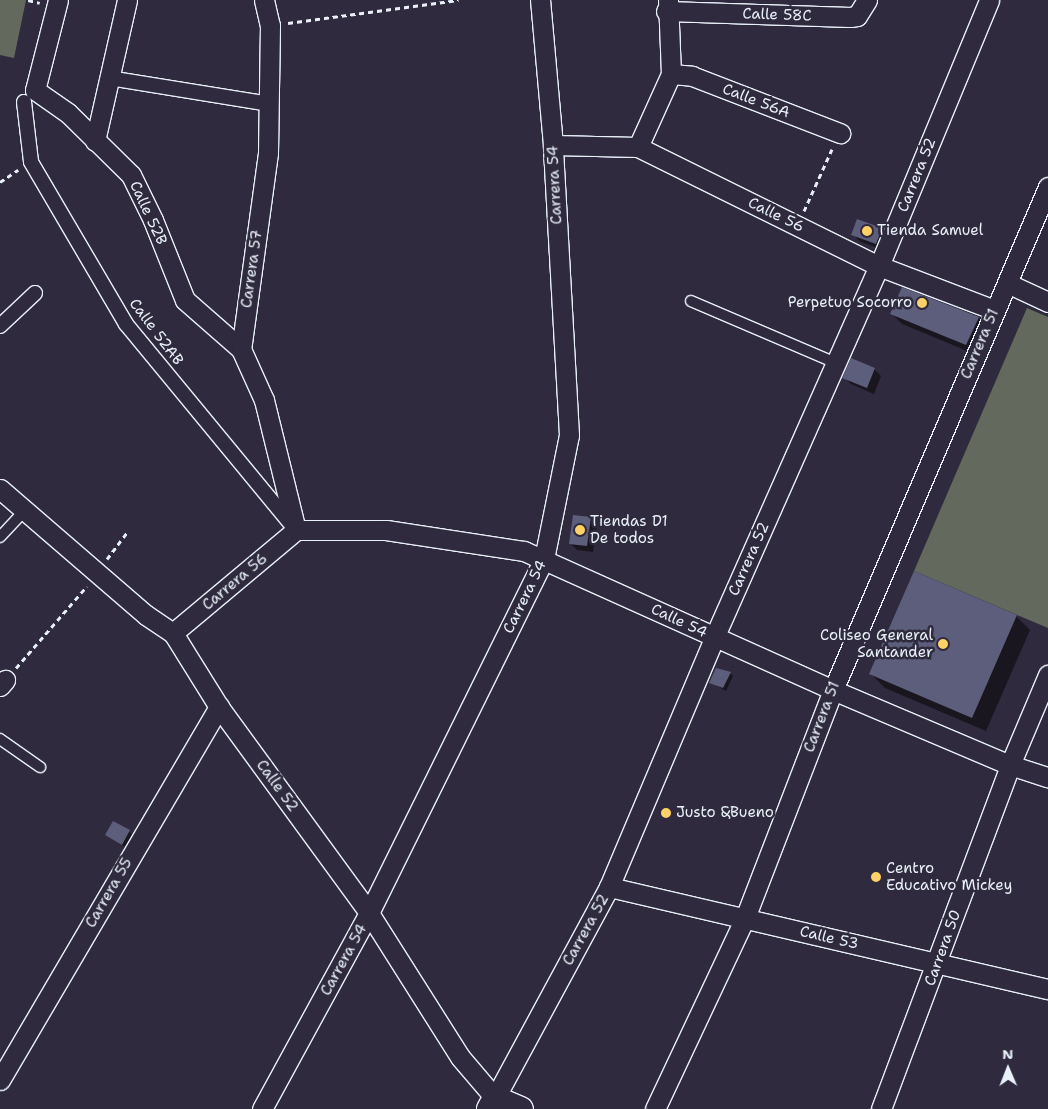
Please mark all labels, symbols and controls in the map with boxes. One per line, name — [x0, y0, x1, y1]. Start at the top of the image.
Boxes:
street label: Calle 58C — [742, 5, 812, 25]
street label: Calle 56A — [720, 80, 792, 122]
street label: Carrera 52 — [894, 135, 940, 215]
street label: Carrera 54 — [544, 145, 566, 225]
street label: Calle 52B — [125, 178, 171, 248]
street label: Calle 56 — [745, 194, 807, 236]
place label: Tienda Samuel — [877, 222, 983, 240]
marker: Tienda Samuel — [861, 225, 873, 237]
street label: Carrera 57 — [238, 229, 266, 309]
place label: Perpetuo Socorro — [788, 294, 912, 312]
street label: Calle 52AB — [125, 295, 187, 369]
marker: Perpetuo Socorro — [916, 297, 928, 309]
street label: Carrera 51 — [957, 306, 1003, 382]
place label: Tiendas D1 De todos — [590, 512, 668, 547]
street label: Carrera 52 — [725, 519, 773, 599]
marker: Tiendas D1 De todos — [574, 524, 586, 536]
street label: Carrera 56 — [199, 550, 271, 614]
street label: Carrera 54 — [500, 558, 550, 636]
street label: Calle 54 — [648, 600, 710, 642]
place label: Coliseo General Santander — [820, 626, 933, 661]
marker: Coliseo General Santander — [937, 638, 949, 650]
street label: Carrera 51 — [800, 679, 844, 755]
street label: Calle 52 — [252, 757, 302, 815]
place label: Justo &Bueno — [676, 804, 774, 822]
marker: Justo &Bueno — [660, 807, 672, 819]
street label: Carrera 55 — [82, 855, 136, 931]
place label: Centro Educativo Mickey — [886, 859, 1012, 894]
marker: Centro Educativo Mickey — [870, 871, 882, 883]
street label: Carrera 52 — [559, 891, 613, 969]
street label: Carrera 50 — [921, 908, 965, 988]
street label: Carrera 54 — [317, 921, 371, 999]
street label: Calle 53 — [798, 923, 860, 953]
north arrow — [983, 1044, 1033, 1094]
text: N — [1002, 1045, 1013, 1063]

